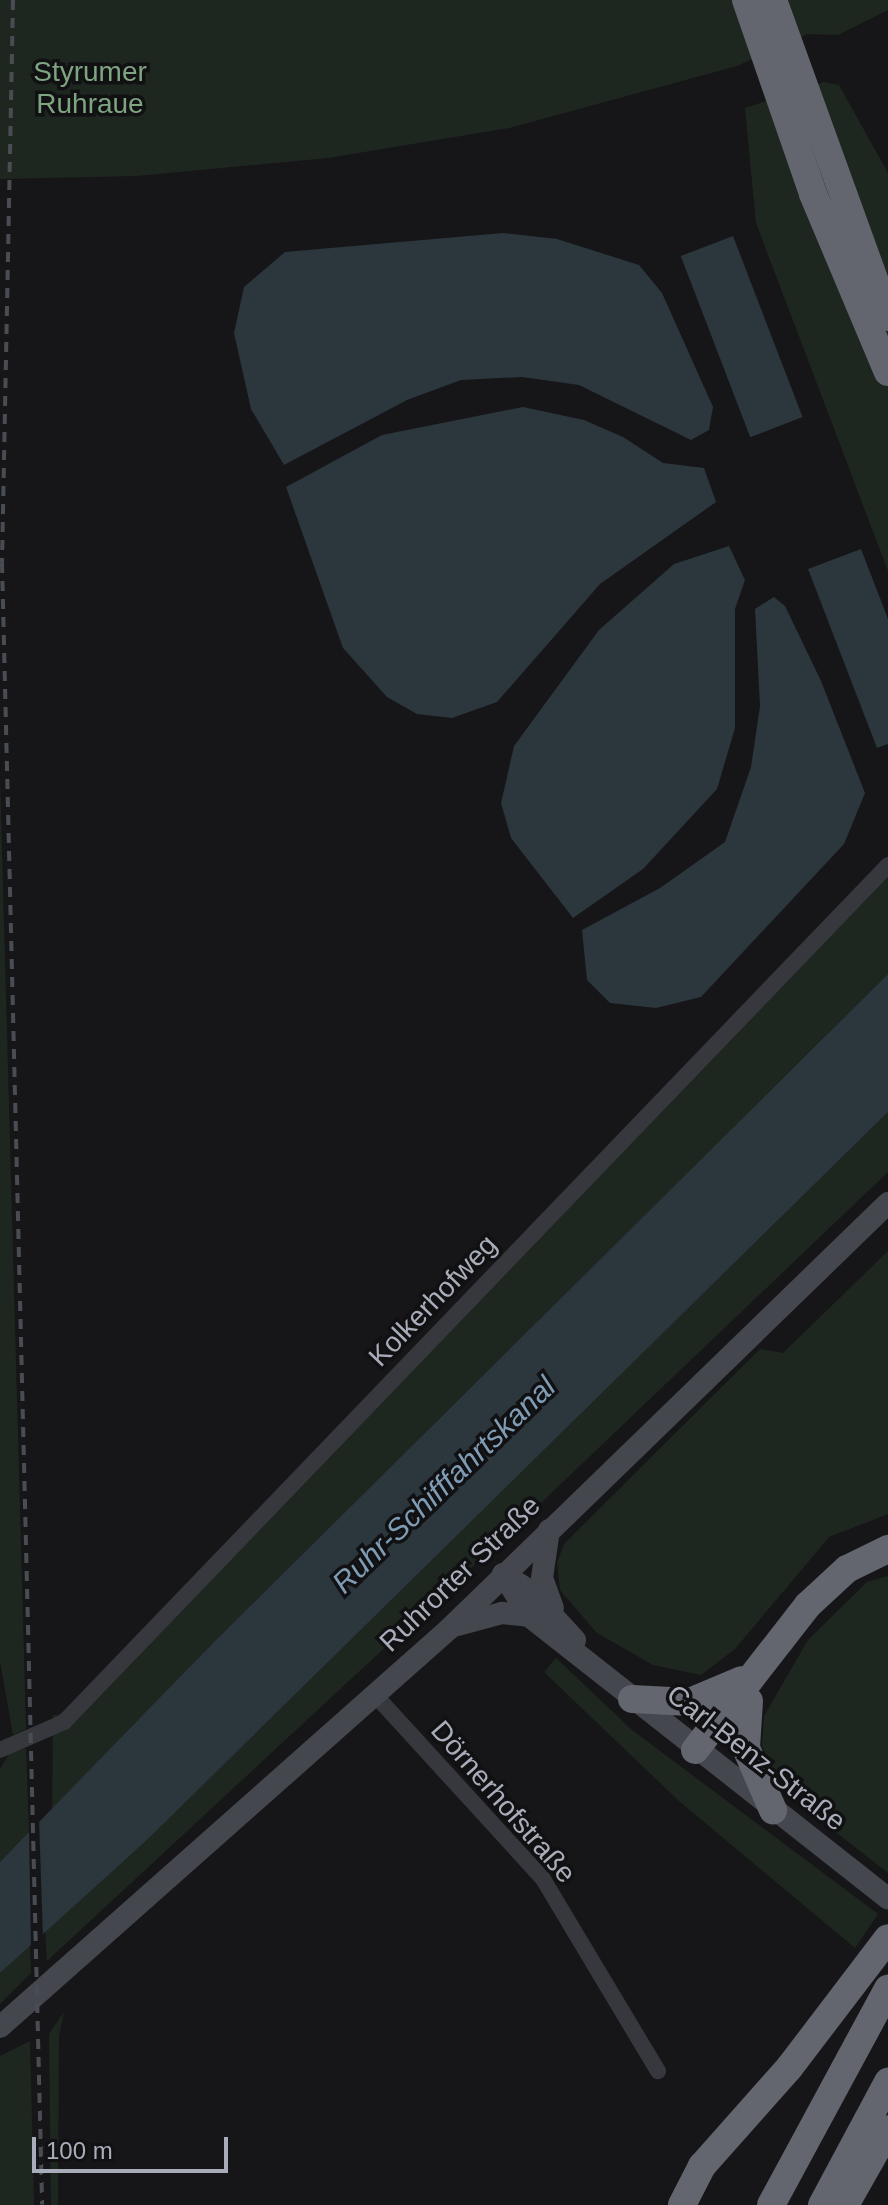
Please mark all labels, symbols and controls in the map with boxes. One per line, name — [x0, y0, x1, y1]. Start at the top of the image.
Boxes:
park label: Styrumer Ruhraue — [33, 55, 147, 121]
street label: Kolkerhofweg — [362, 1228, 504, 1374]
water label: Ruhr-Schifffahrtskanal — [325, 1369, 563, 1601]
street label: Ruhrorter Straße — [373, 1489, 547, 1659]
street label: Carl-Benz-Straße — [660, 1678, 852, 1838]
street label: Dörnerhofstraße — [423, 1714, 583, 1890]
scale bar — [36, 2121, 232, 2171]
text: 100 m — [46, 2137, 113, 2164]

